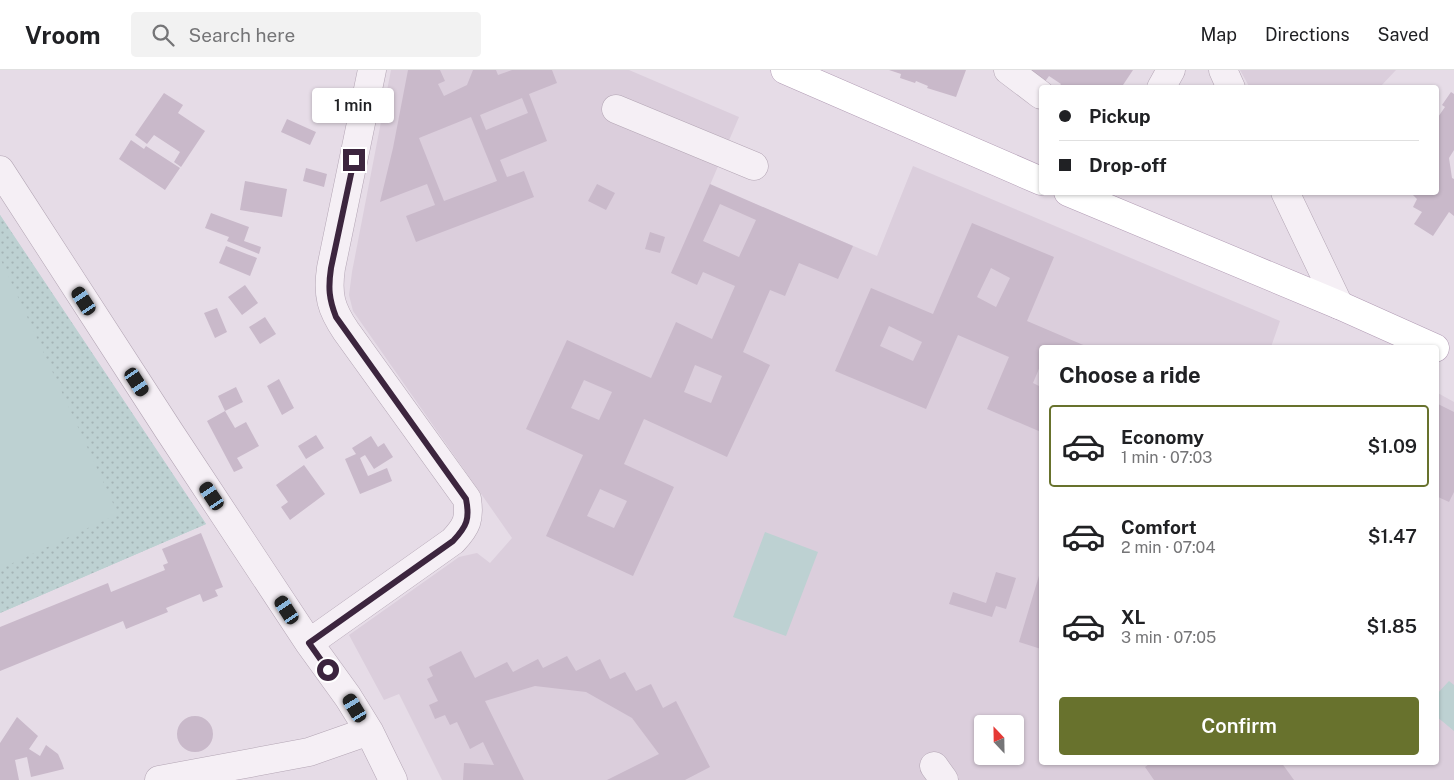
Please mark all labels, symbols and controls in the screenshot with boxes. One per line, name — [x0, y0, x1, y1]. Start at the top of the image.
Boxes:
search box — [131, 12, 481, 57]
text: Vroom — [25, 21, 101, 49]
icon: search — [149, 21, 177, 49]
text: Search here — [189, 24, 295, 46]
text: Map — [1200, 24, 1237, 45]
text: Directions — [1265, 24, 1350, 45]
text: Saved — [1378, 24, 1429, 45]
callout: 1 min — [313, 88, 395, 122]
text: 1 min — [334, 96, 372, 115]
text: Pickup — [1089, 105, 1151, 127]
route end — [343, 149, 365, 171]
text: Drop-off — [1089, 154, 1166, 176]
car — [69, 284, 98, 318]
text: Choose a ride — [1059, 362, 1201, 388]
car — [122, 365, 151, 399]
icon: car — [1061, 424, 1106, 469]
text: Economy — [1121, 426, 1204, 448]
text: $1.09 — [1367, 435, 1417, 457]
text: 1 min · 07:03 — [1121, 448, 1212, 467]
car — [197, 479, 226, 513]
icon: car — [1061, 514, 1106, 559]
text: Comfort — [1121, 516, 1197, 538]
text: $1.47 — [1368, 525, 1417, 547]
text: 2 min · 07:04 — [1121, 538, 1215, 557]
car — [272, 593, 301, 627]
icon: car — [1061, 604, 1106, 649]
text: XL — [1121, 606, 1146, 628]
text: $1.85 — [1366, 615, 1417, 637]
text: 3 min · 07:05 — [1121, 628, 1216, 647]
route start — [317, 659, 339, 681]
car — [340, 691, 369, 725]
button: Confirm — [1059, 697, 1419, 755]
north arrow — [974, 715, 1024, 765]
map controls — [974, 715, 1024, 765]

